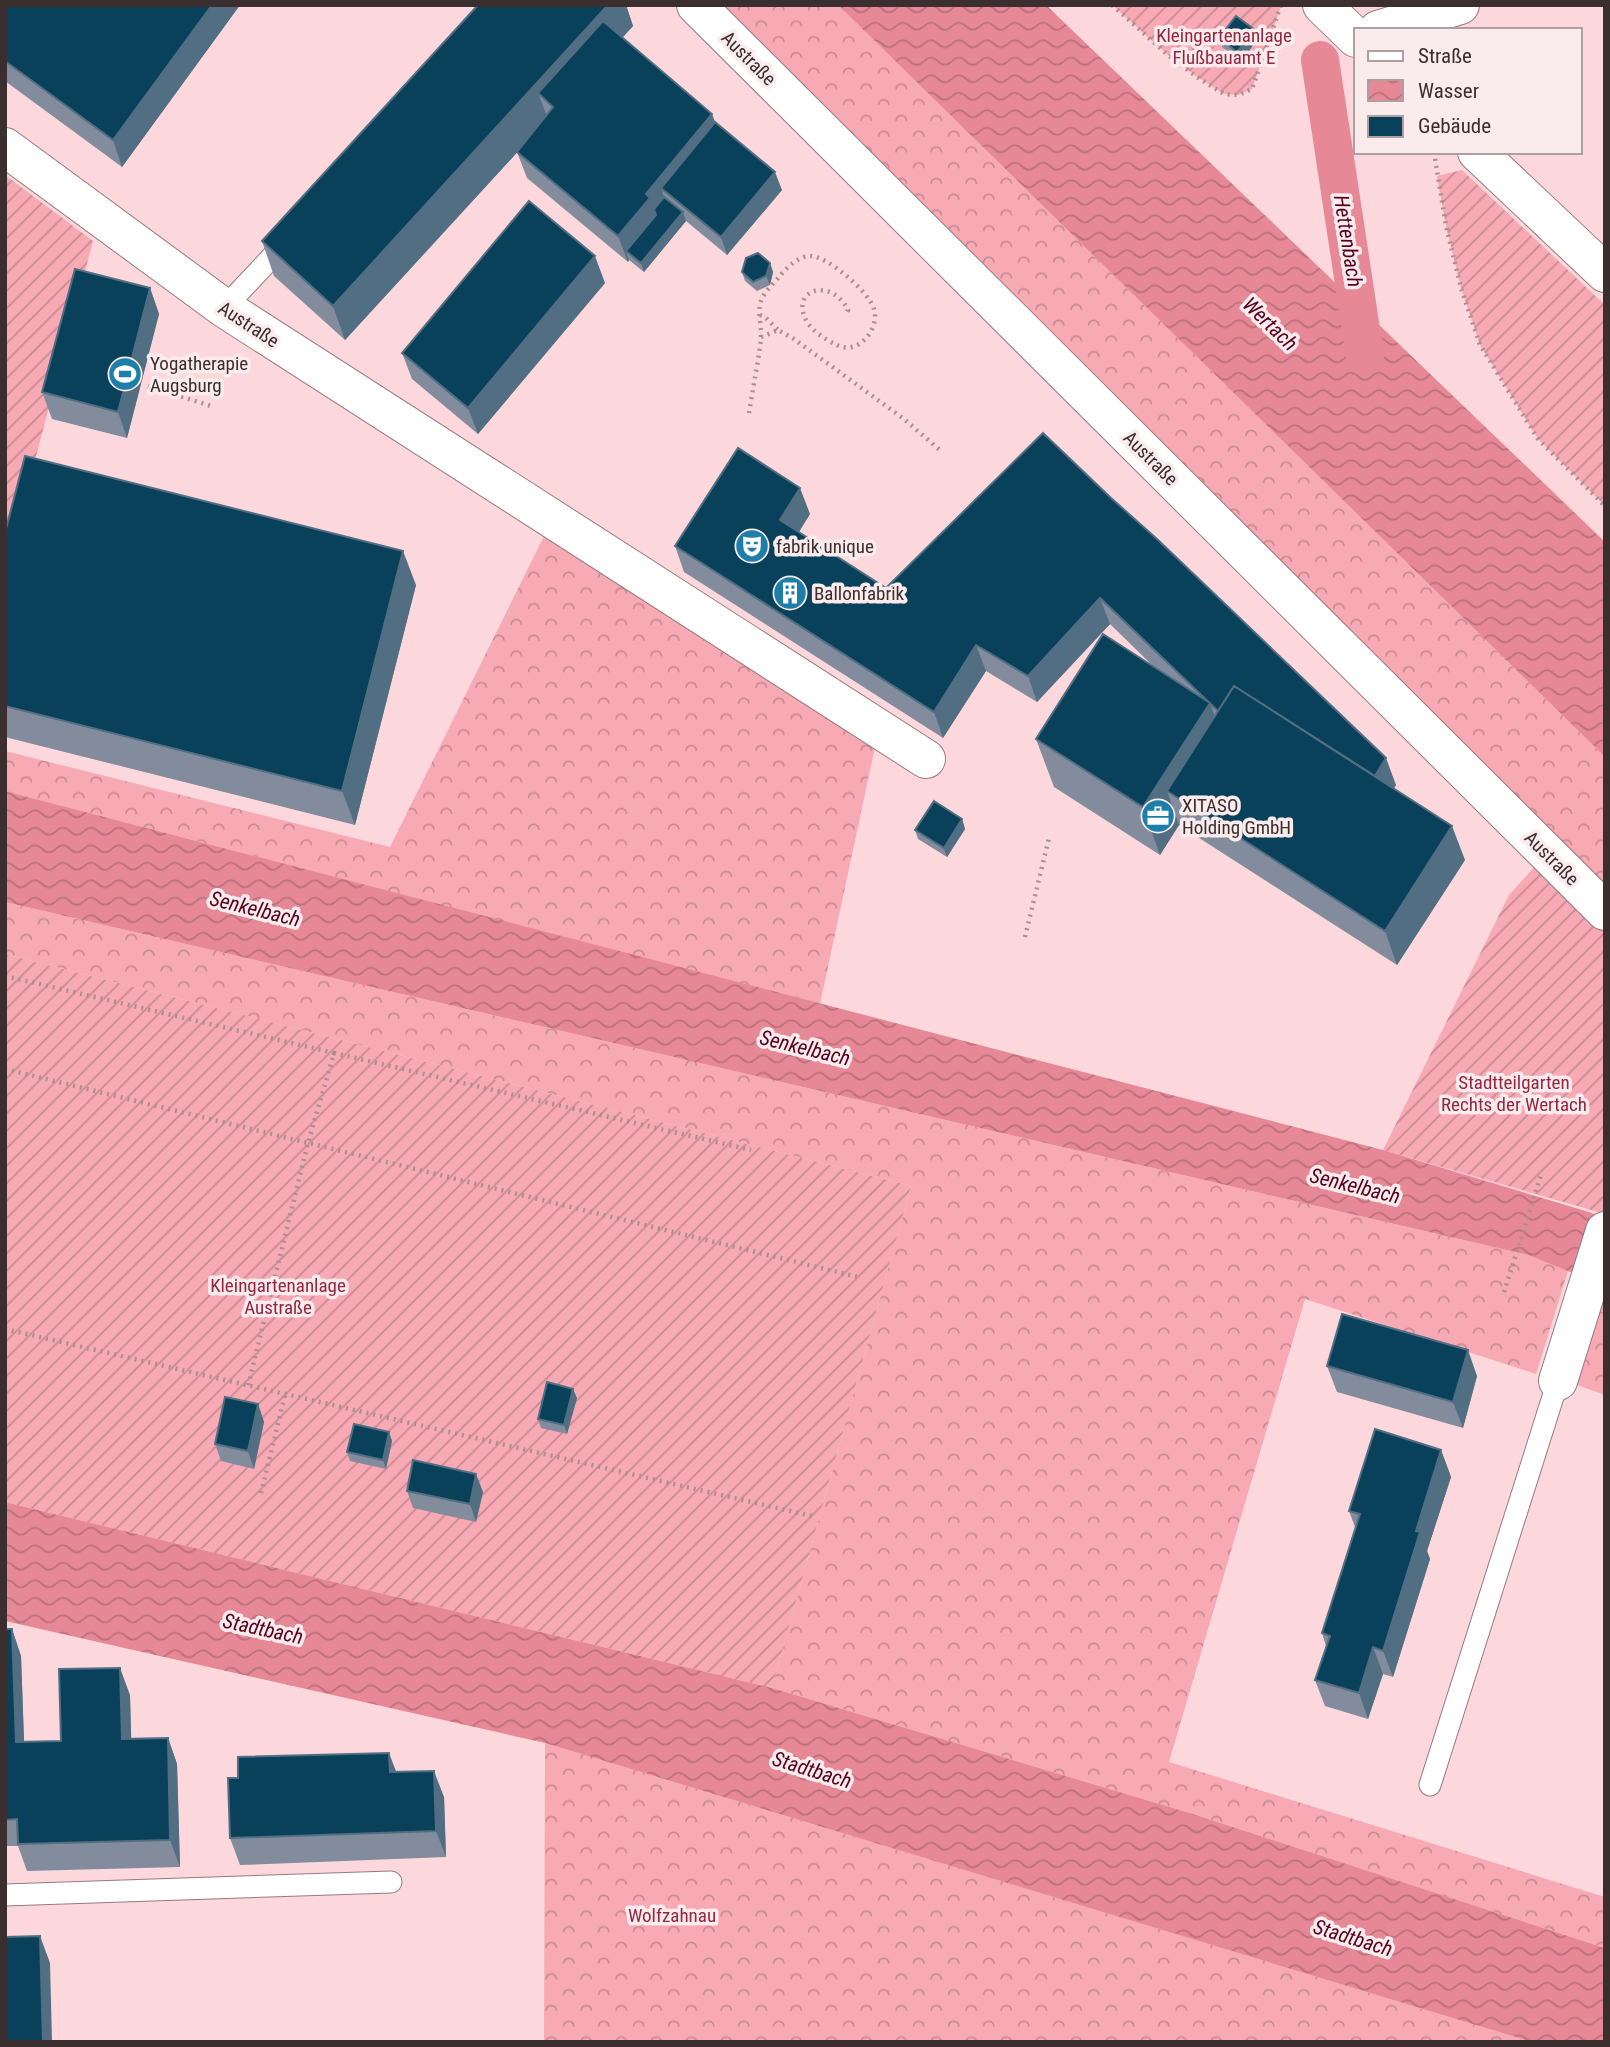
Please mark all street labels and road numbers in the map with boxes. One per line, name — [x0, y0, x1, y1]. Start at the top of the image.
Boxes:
street label: Austraße — [717, 26, 781, 90]
street label: Austraße — [214, 296, 283, 353]
street label: Austraße — [1119, 426, 1183, 490]
street label: Austraße — [1520, 826, 1584, 890]

